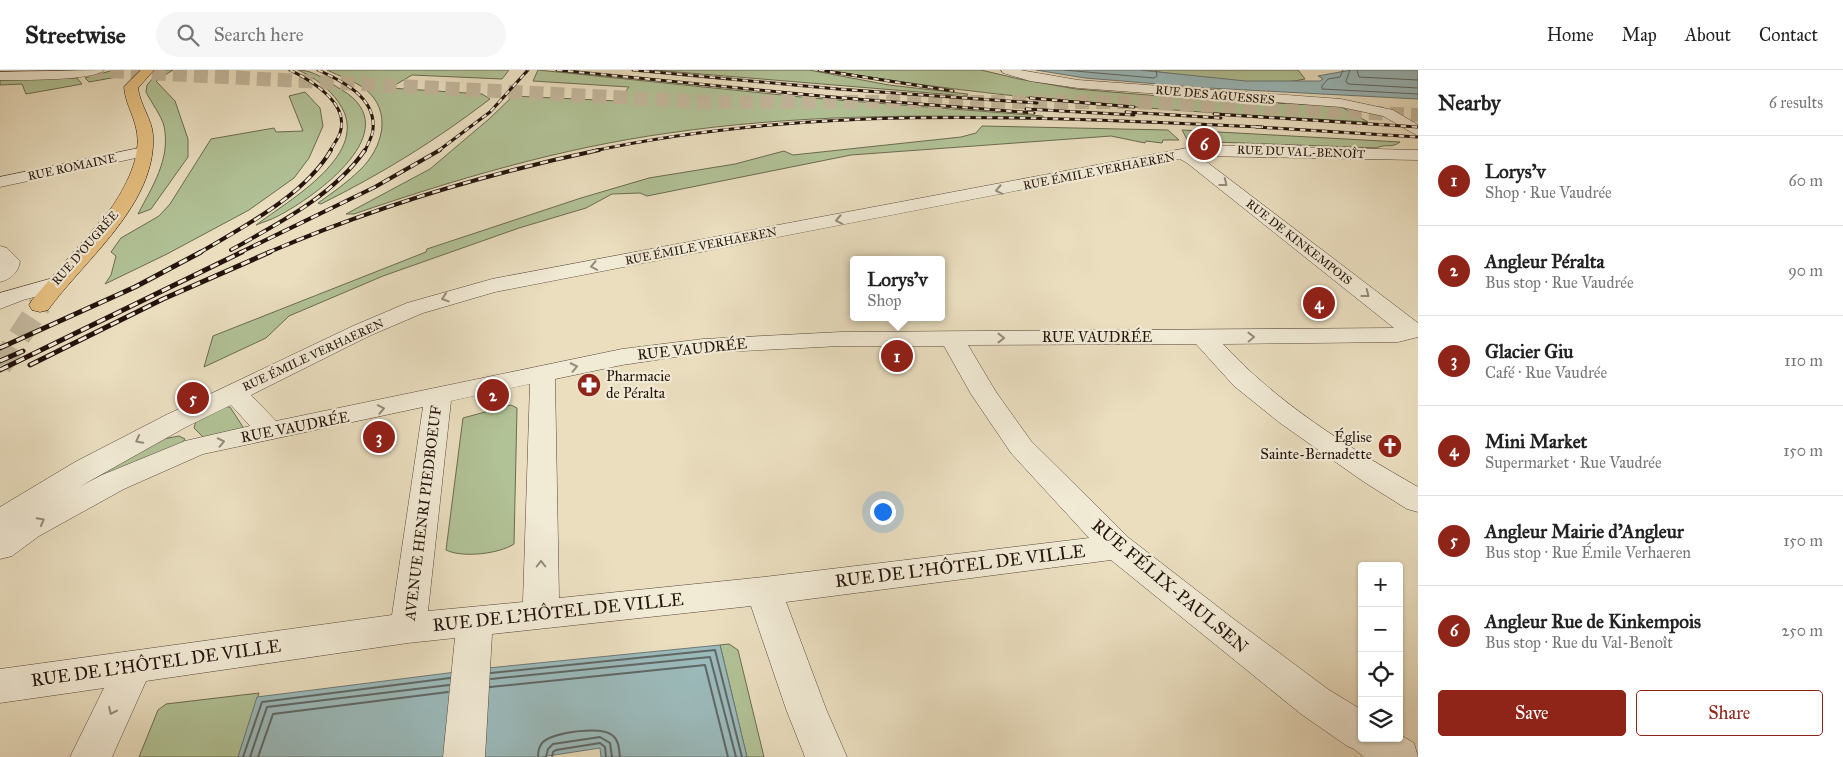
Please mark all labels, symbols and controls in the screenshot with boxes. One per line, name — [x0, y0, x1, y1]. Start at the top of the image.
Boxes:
search box — [156, 12, 506, 57]
text: Streetwise — [25, 20, 126, 50]
icon: search — [174, 21, 202, 49]
text: Search here — [214, 23, 304, 46]
text: Home — [1547, 24, 1594, 46]
text: Map — [1622, 24, 1657, 46]
text: About — [1685, 24, 1731, 46]
text: Contact — [1759, 24, 1818, 46]
street label: RUE DES AGUESSES — [1155, 83, 1275, 107]
text: Nearby — [1438, 90, 1501, 116]
text: 6 results — [1769, 93, 1823, 112]
pin: 6 — [1188, 125, 1220, 163]
street label: RUE DU VAL-BENOÎT — [1237, 142, 1365, 161]
street label: RUE ÉMILE VERHAEREN — [1021, 147, 1176, 193]
street label: RUE ROMAINE — [26, 151, 118, 183]
text: Lorys'v — [1485, 160, 1546, 183]
text: 1 — [1451, 171, 1457, 190]
text: 60 m — [1789, 171, 1823, 190]
one-way arrow — [1218, 177, 1227, 185]
text: Shop · Rue Vaudrée — [1485, 183, 1612, 202]
one-way arrow — [994, 184, 1003, 195]
street label: RUE DE KINKEMPOIS — [1243, 196, 1355, 288]
street label: RUE D'OUGRÉE — [47, 206, 121, 288]
one-way arrow — [835, 214, 844, 225]
street label: RUE ÉMILE VERHAEREN — [623, 222, 778, 268]
text: Angleur Péralta — [1485, 250, 1605, 273]
popup — [850, 256, 945, 321]
one-way arrow — [589, 261, 598, 271]
text: 2 — [1450, 261, 1458, 280]
text: 90 m — [1788, 261, 1823, 280]
text: Lorys'v — [867, 268, 928, 291]
text: Bus stop · Rue Vaudrée — [1485, 273, 1634, 292]
pin: 4 — [1303, 284, 1335, 322]
one-way arrow — [1360, 288, 1369, 296]
text: Shop — [867, 291, 901, 310]
one-way arrow — [442, 293, 450, 303]
street label: RUE ÉMILE VERHAEREN — [239, 314, 386, 394]
street label: RUE VAUDRÉE — [1042, 327, 1152, 346]
one-way arrow — [997, 332, 1005, 343]
one-way arrow — [1247, 332, 1255, 342]
street label: RUE VAUDRÉE — [636, 333, 748, 364]
pin: 1 — [881, 337, 913, 375]
text: Glacier Giu — [1485, 340, 1573, 363]
text: 3 — [1451, 351, 1457, 370]
text: 110 m — [1784, 351, 1823, 370]
one-way arrow — [569, 363, 578, 373]
text: Café · Rue Vaudrée — [1485, 363, 1607, 382]
place label: Pharmacie de Péralta — [606, 367, 670, 402]
pharmacy icon: Pharmacie de Péralta — [576, 372, 602, 398]
pin: 2 — [477, 376, 509, 414]
pin: 5 — [177, 379, 209, 417]
street label: AVENUE HENRI PIEDBOEUF — [401, 404, 445, 622]
one-way arrow — [376, 405, 385, 415]
street label: RUE VAUDRÉE — [239, 407, 351, 446]
pin: 3 — [363, 418, 395, 456]
place label: Église Sainte-Bernadette — [1260, 427, 1372, 463]
text: Mini Market — [1485, 430, 1587, 453]
church icon: Église Sainte-Bernadette — [1377, 433, 1403, 459]
one-way arrow — [136, 434, 145, 444]
one-way arrow — [217, 437, 226, 448]
text: 4 — [1450, 441, 1458, 460]
text: 150 m — [1783, 441, 1823, 460]
text: Supermarket · Rue Vaudrée — [1485, 453, 1662, 472]
your location — [870, 499, 896, 525]
street label: RUE FÉLIX-PAULSEN — [1087, 513, 1254, 658]
one-way arrow — [36, 517, 45, 527]
text: Angleur Mairie d'Angleur — [1485, 520, 1684, 543]
text: 5 — [1450, 531, 1458, 550]
text: 150 m — [1783, 531, 1823, 550]
street label: RUE DE L'HÔTEL DE VILLE — [833, 539, 1087, 592]
text: Bus stop · Rue Émile Verhaeren — [1485, 543, 1691, 562]
one-way arrow — [536, 560, 546, 568]
map controls — [1358, 562, 1403, 742]
button: + — [1358, 562, 1403, 607]
street label: RUE DE L'HÔTEL DE VILLE — [431, 587, 685, 636]
button: − — [1358, 607, 1403, 652]
text: Angleur Rue de Kinkempois — [1485, 610, 1701, 633]
text: 6 — [1450, 621, 1458, 640]
text: 250 m — [1782, 621, 1823, 640]
text: Bus stop · Rue du Val-Benoît — [1485, 633, 1673, 652]
street label: RUE DE L'HÔTEL DE VILLE — [30, 634, 282, 691]
button: locate — [1358, 652, 1403, 697]
button: Save — [1438, 690, 1626, 736]
button: Share — [1636, 690, 1823, 736]
button: layers — [1358, 697, 1403, 742]
one-way arrow — [108, 706, 118, 715]

